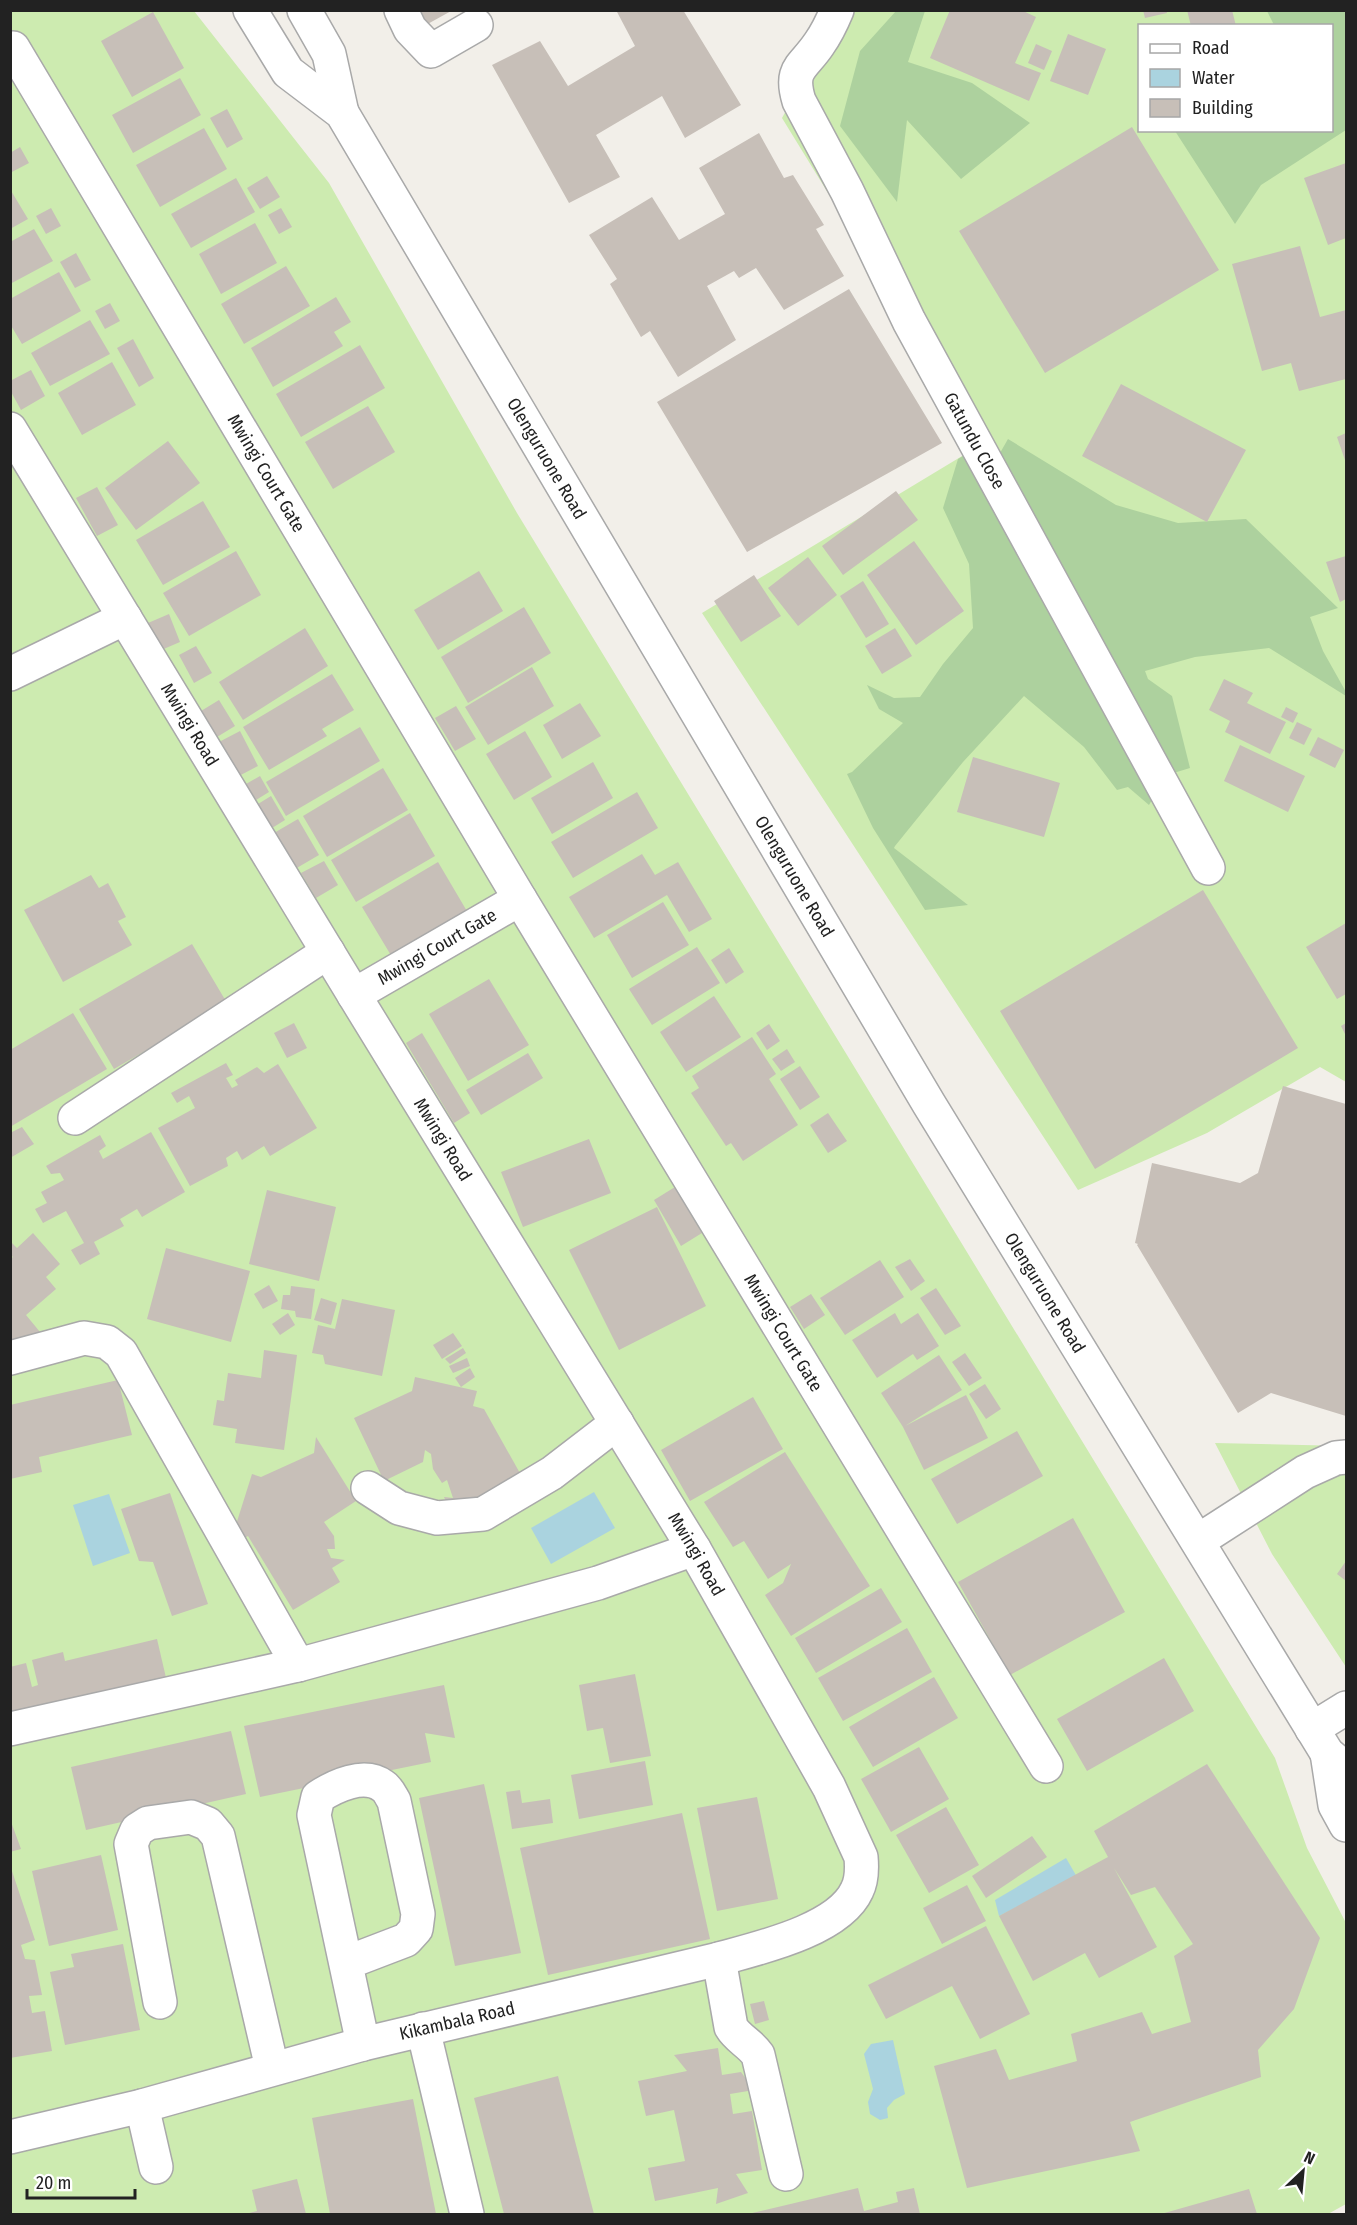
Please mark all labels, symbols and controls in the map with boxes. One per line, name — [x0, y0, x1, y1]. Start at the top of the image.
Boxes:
legend — [1138, 24, 1333, 132]
text: Road — [1192, 37, 1229, 59]
text: Water — [1192, 67, 1235, 89]
text: Building — [1192, 97, 1253, 119]
street label: Gatundu Close — [939, 389, 1010, 493]
street label: Olenguruone Road — [502, 394, 591, 523]
street label: Mwingi Court Gate — [223, 410, 310, 536]
street label: Mwingi Road — [156, 679, 223, 770]
street label: Olenguruone Road — [750, 812, 839, 941]
street label: Mwingi Court Gate — [374, 904, 501, 990]
street label: Mwingi Road — [409, 1094, 477, 1185]
street label: Olenguruone Road — [1000, 1229, 1090, 1357]
street label: Mwingi Court Gate — [739, 1270, 827, 1396]
street label: Mwingi Road — [663, 1508, 729, 1600]
street label: Kikambala Road — [397, 1997, 517, 2045]
north arrow — [1273, 2141, 1333, 2201]
text: N — [1301, 2147, 1318, 2169]
scale bar — [27, 2162, 135, 2200]
text: 20 m — [36, 2172, 71, 2194]

